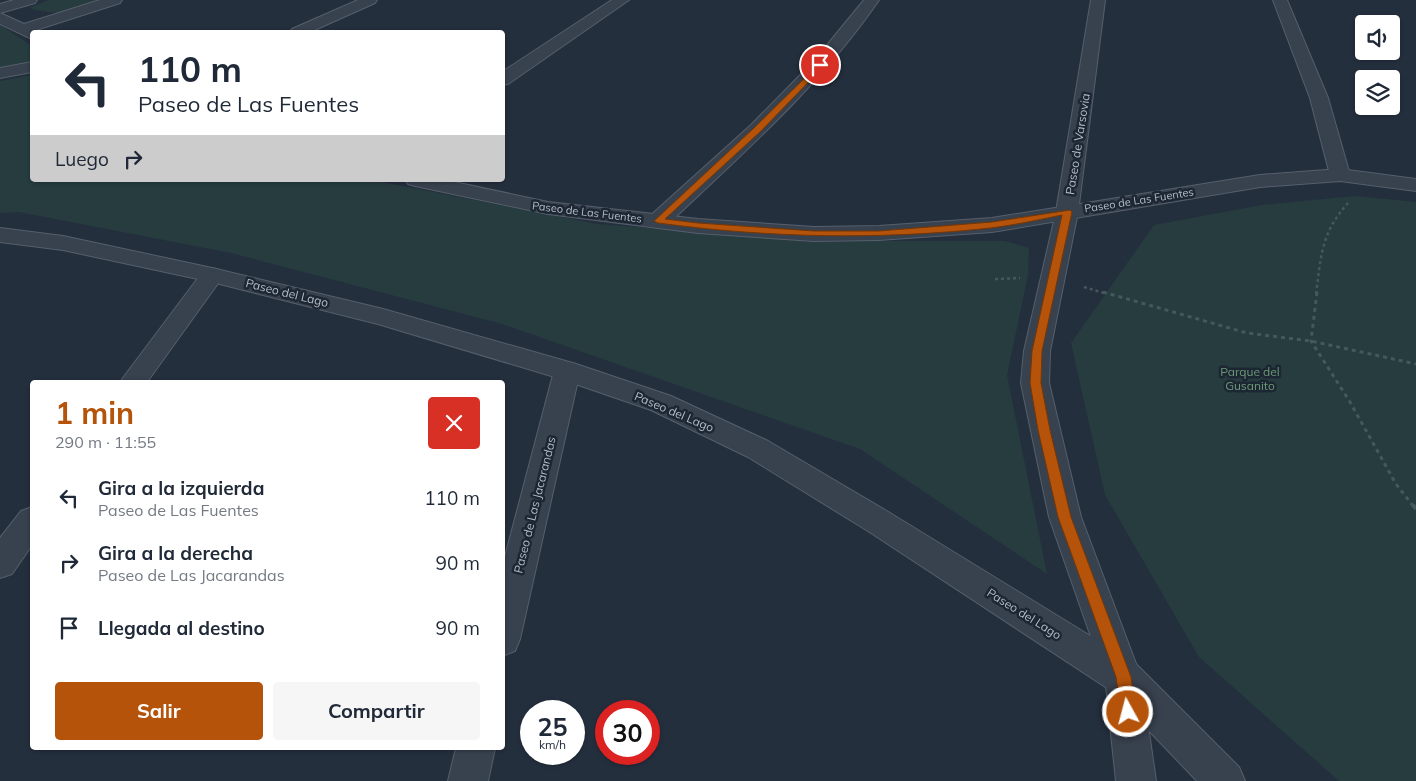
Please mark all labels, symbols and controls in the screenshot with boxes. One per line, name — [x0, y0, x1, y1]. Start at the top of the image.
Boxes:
map controls — [1355, 15, 1400, 115]
button: sound — [1355, 15, 1400, 60]
pin — [799, 44, 841, 86]
text: 110 m — [138, 47, 242, 91]
icon: left — [55, 50, 120, 115]
icon: arrive — [806, 51, 834, 79]
button: layers — [1355, 70, 1400, 115]
text: Paseo de Las Fuentes — [138, 90, 359, 118]
street label: Paseo de Varsovia — [1062, 92, 1093, 196]
icon: right — [119, 145, 147, 173]
text: Luego — [55, 147, 109, 171]
street label: Paseo de Las Fuentes — [1083, 184, 1195, 216]
street label: Paseo de Las Fuentes — [531, 198, 643, 226]
street label: Paseo del Lago — [244, 275, 330, 310]
park label: Parque del Gusanito — [1220, 364, 1280, 393]
street label: Paseo del Lago — [632, 388, 716, 435]
text: 1 min — [55, 394, 134, 432]
button: close — [428, 397, 480, 449]
text: 290 m · 11:55 — [55, 432, 156, 452]
street label: Paseo de Las Jacarandas — [510, 435, 559, 575]
text: Gira a la izquierda — [98, 476, 264, 500]
icon: left — [55, 484, 83, 512]
text: 110 m — [424, 486, 480, 510]
text: Paseo de Las Fuentes — [98, 500, 259, 520]
text: Gira a la derecha — [98, 541, 253, 565]
icon: right — [55, 549, 83, 577]
text: 90 m — [436, 551, 480, 575]
text: Paseo de Las Jacarandas — [98, 565, 285, 585]
street label: Paseo del Lago — [984, 585, 1064, 642]
icon: arrive — [55, 614, 83, 642]
text: Llegada al destino — [98, 616, 265, 640]
text: 90 m — [436, 616, 480, 640]
button: Salir — [55, 682, 263, 740]
button: Compartir — [273, 682, 480, 740]
position arrow — [1101, 685, 1153, 737]
speed limit sign: 30 — [595, 700, 660, 765]
text: 25 — [537, 711, 568, 742]
text: km/h — [539, 737, 566, 752]

